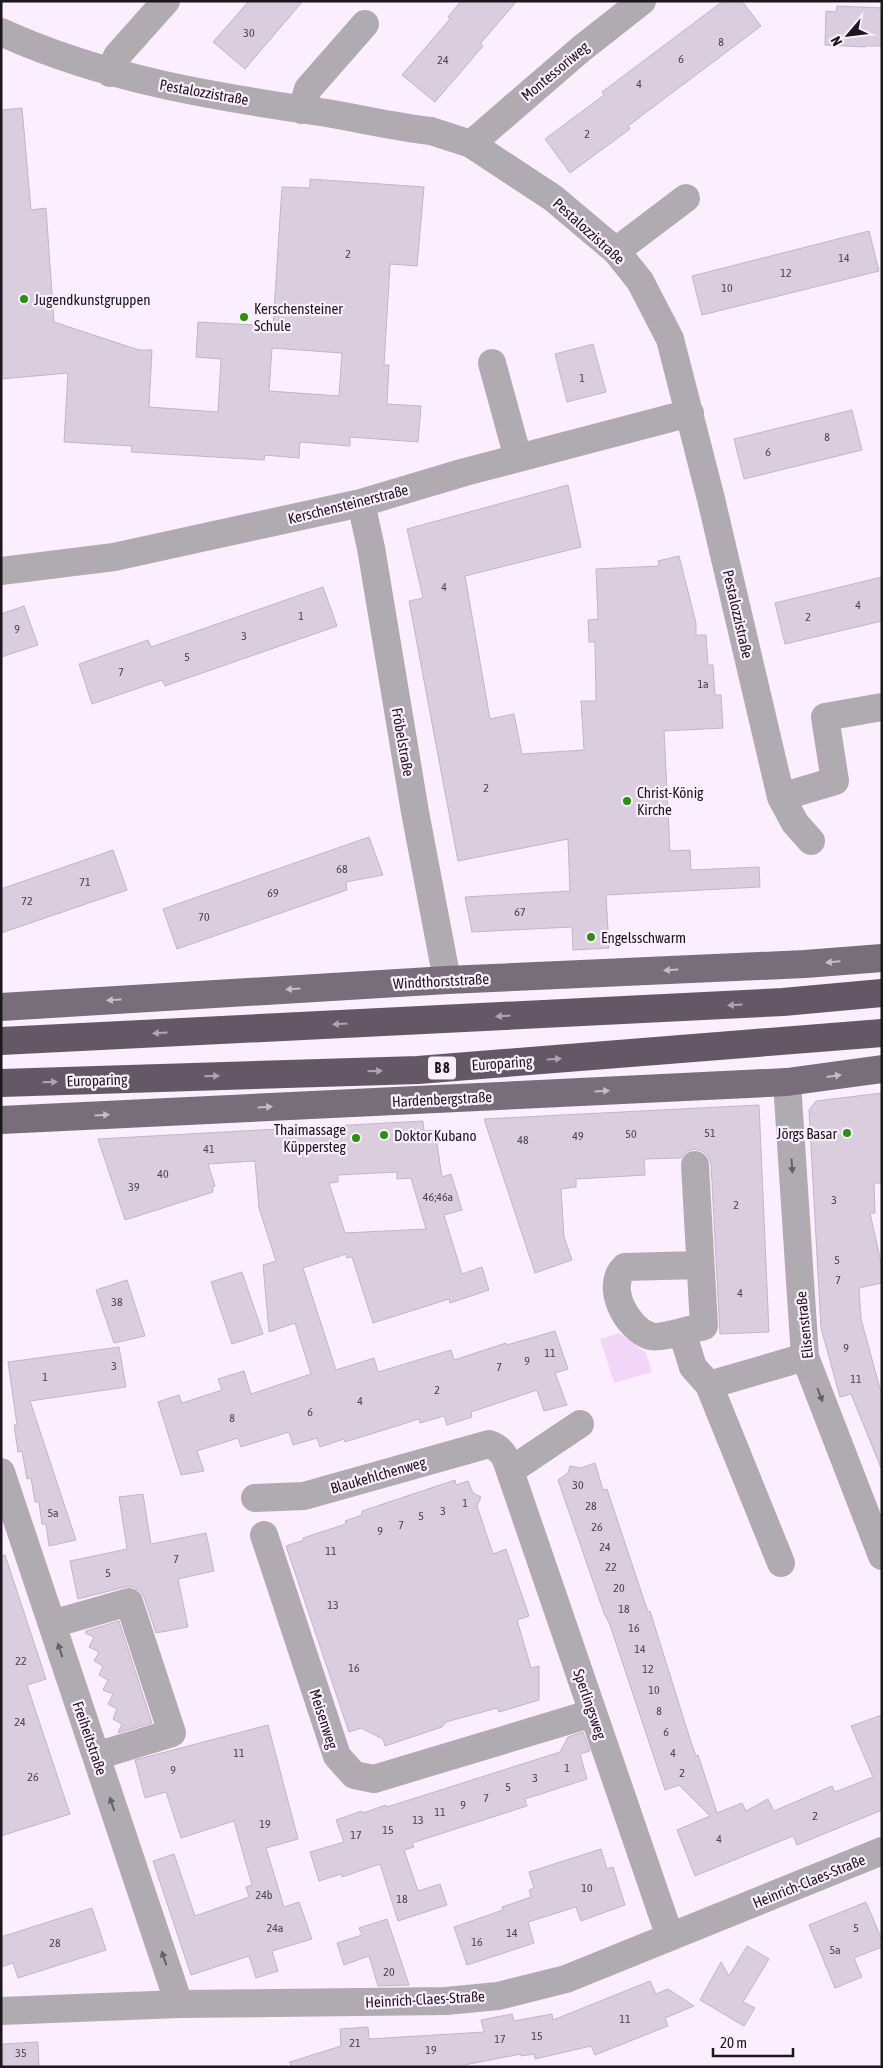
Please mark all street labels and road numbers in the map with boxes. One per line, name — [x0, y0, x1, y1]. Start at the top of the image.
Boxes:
street label: Montessoriweg — [518, 37, 593, 104]
street label: Pestalozzistraße — [158, 76, 250, 108]
street label: Pestalozzistraße — [550, 195, 628, 268]
street label: Kerschensteinerstraße — [286, 481, 410, 527]
street label: Pestalozzistraße — [720, 568, 756, 660]
street label: Fröbelstraße — [389, 706, 417, 778]
street label: Windthorststraße — [393, 970, 490, 992]
street label: Europaring — [471, 1052, 533, 1074]
road number: B 8 — [428, 1056, 456, 1080]
street label: Europaring — [66, 1070, 128, 1090]
street label: Hardenbergstraße — [392, 1088, 493, 1110]
street label: Elisenstraße — [792, 1290, 816, 1360]
street label: Blaukehlchenweg — [328, 1453, 428, 1497]
street label: Sperlingsweg — [570, 1667, 610, 1742]
street label: Meisenweg — [306, 1687, 342, 1752]
street label: Freiheitstraße — [69, 1699, 111, 1777]
street label: Heinrich-Claes-Straße — [750, 1851, 868, 1911]
street label: Heinrich-Claes-Straße — [365, 1987, 485, 2011]

